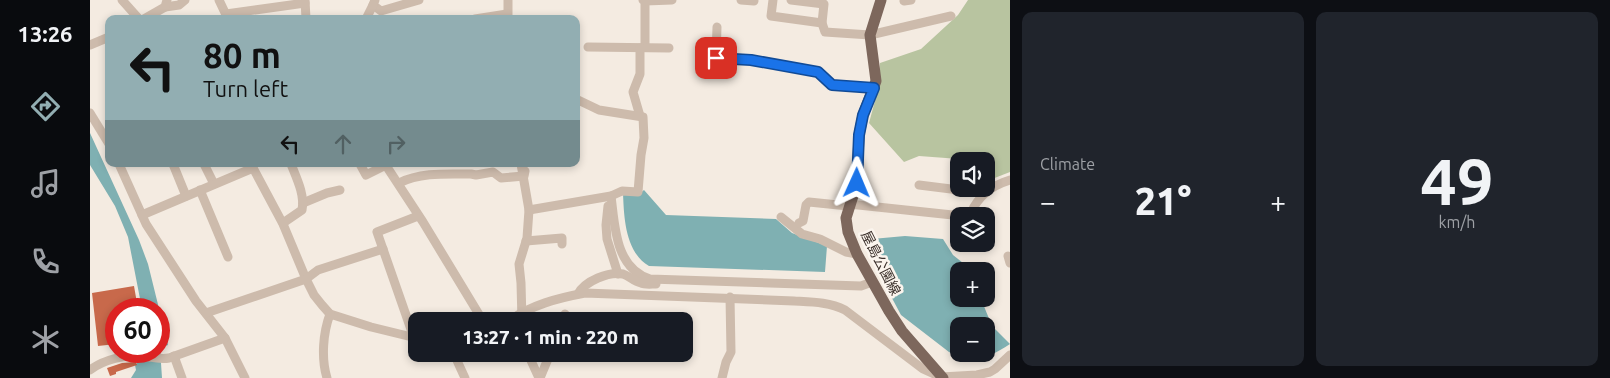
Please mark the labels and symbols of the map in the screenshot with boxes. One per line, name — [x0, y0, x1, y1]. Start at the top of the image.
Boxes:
pin — [695, 37, 737, 79]
position arrow — [830, 156, 882, 208]
street label: 屋島公園線 — [858, 228, 904, 298]
speed limit sign: 60 — [105, 298, 170, 363]

